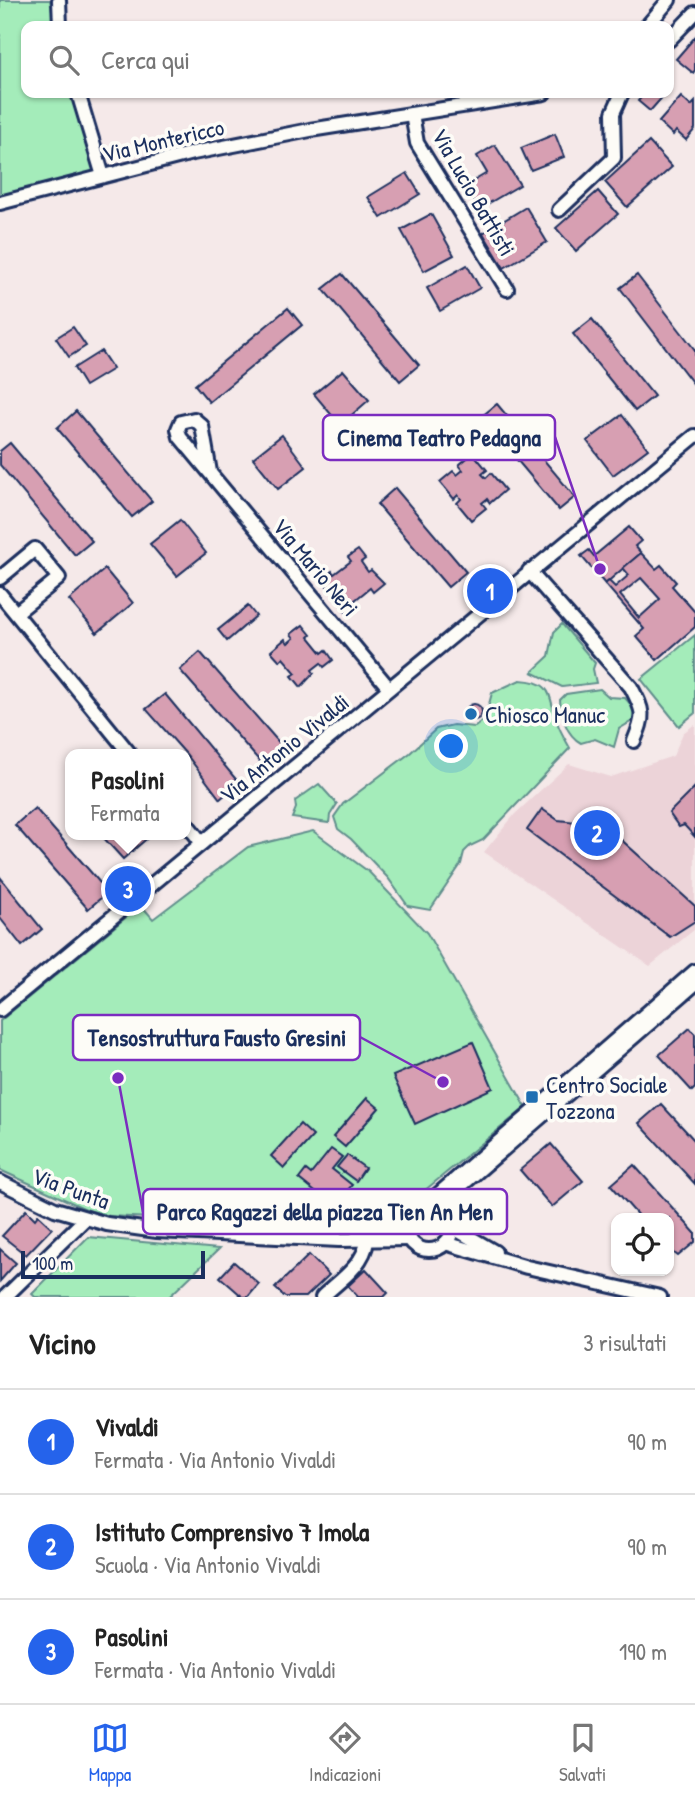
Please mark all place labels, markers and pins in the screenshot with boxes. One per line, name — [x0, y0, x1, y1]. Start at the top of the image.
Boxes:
callout: Cinema Teatro Pedagna — [323, 415, 555, 460]
pin: 1 — [467, 565, 513, 617]
place label: Chiosco Manuc — [485, 699, 605, 730]
marker: Chiosco Manuc — [463, 706, 479, 722]
pin: 2 — [574, 807, 620, 859]
pin: 3 — [105, 863, 151, 915]
callout: Tensostruttura Fausto Gresini — [73, 1015, 360, 1060]
place label: Centro Sociale Tozzona — [546, 1069, 668, 1126]
marker: Centro Sociale Tozzona — [524, 1089, 540, 1105]
callout: Parco Ragazzi della piazza Tien An Men — [143, 1189, 507, 1234]

